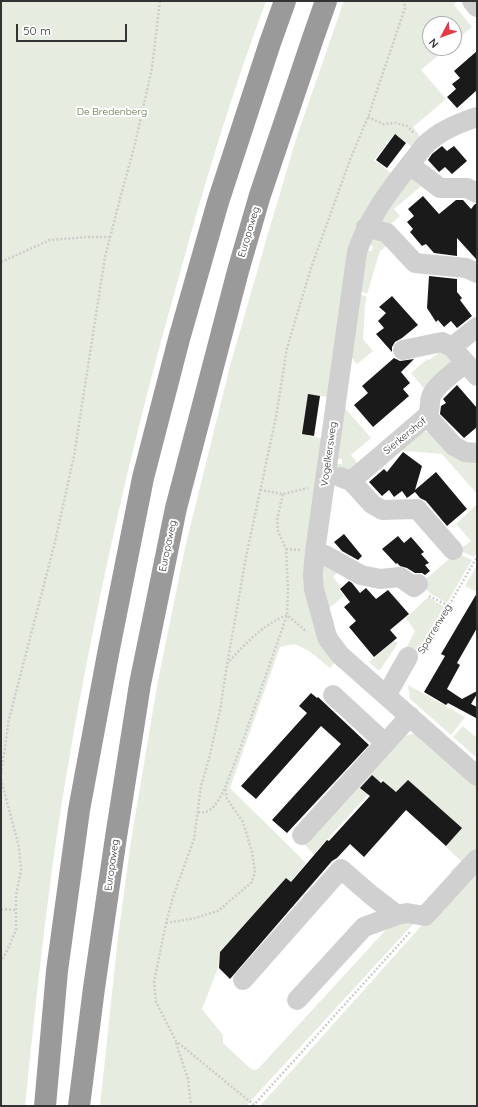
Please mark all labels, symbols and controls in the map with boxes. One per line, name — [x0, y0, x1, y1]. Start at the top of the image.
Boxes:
scale bar — [18, 16, 129, 42]
north arrow — [422, 16, 462, 56]
text: 50 m — [23, 23, 51, 38]
text: N — [426, 36, 442, 51]
park label: De Bredenberg — [77, 106, 147, 118]
street label: Europaweg — [236, 205, 262, 259]
street label: Sierkershof — [381, 415, 429, 457]
street label: Vogelkersweg — [319, 421, 339, 487]
street label: Europaweg — [157, 519, 179, 573]
street label: Sparrenweg — [415, 602, 455, 656]
street label: Europaweg — [102, 838, 122, 892]

